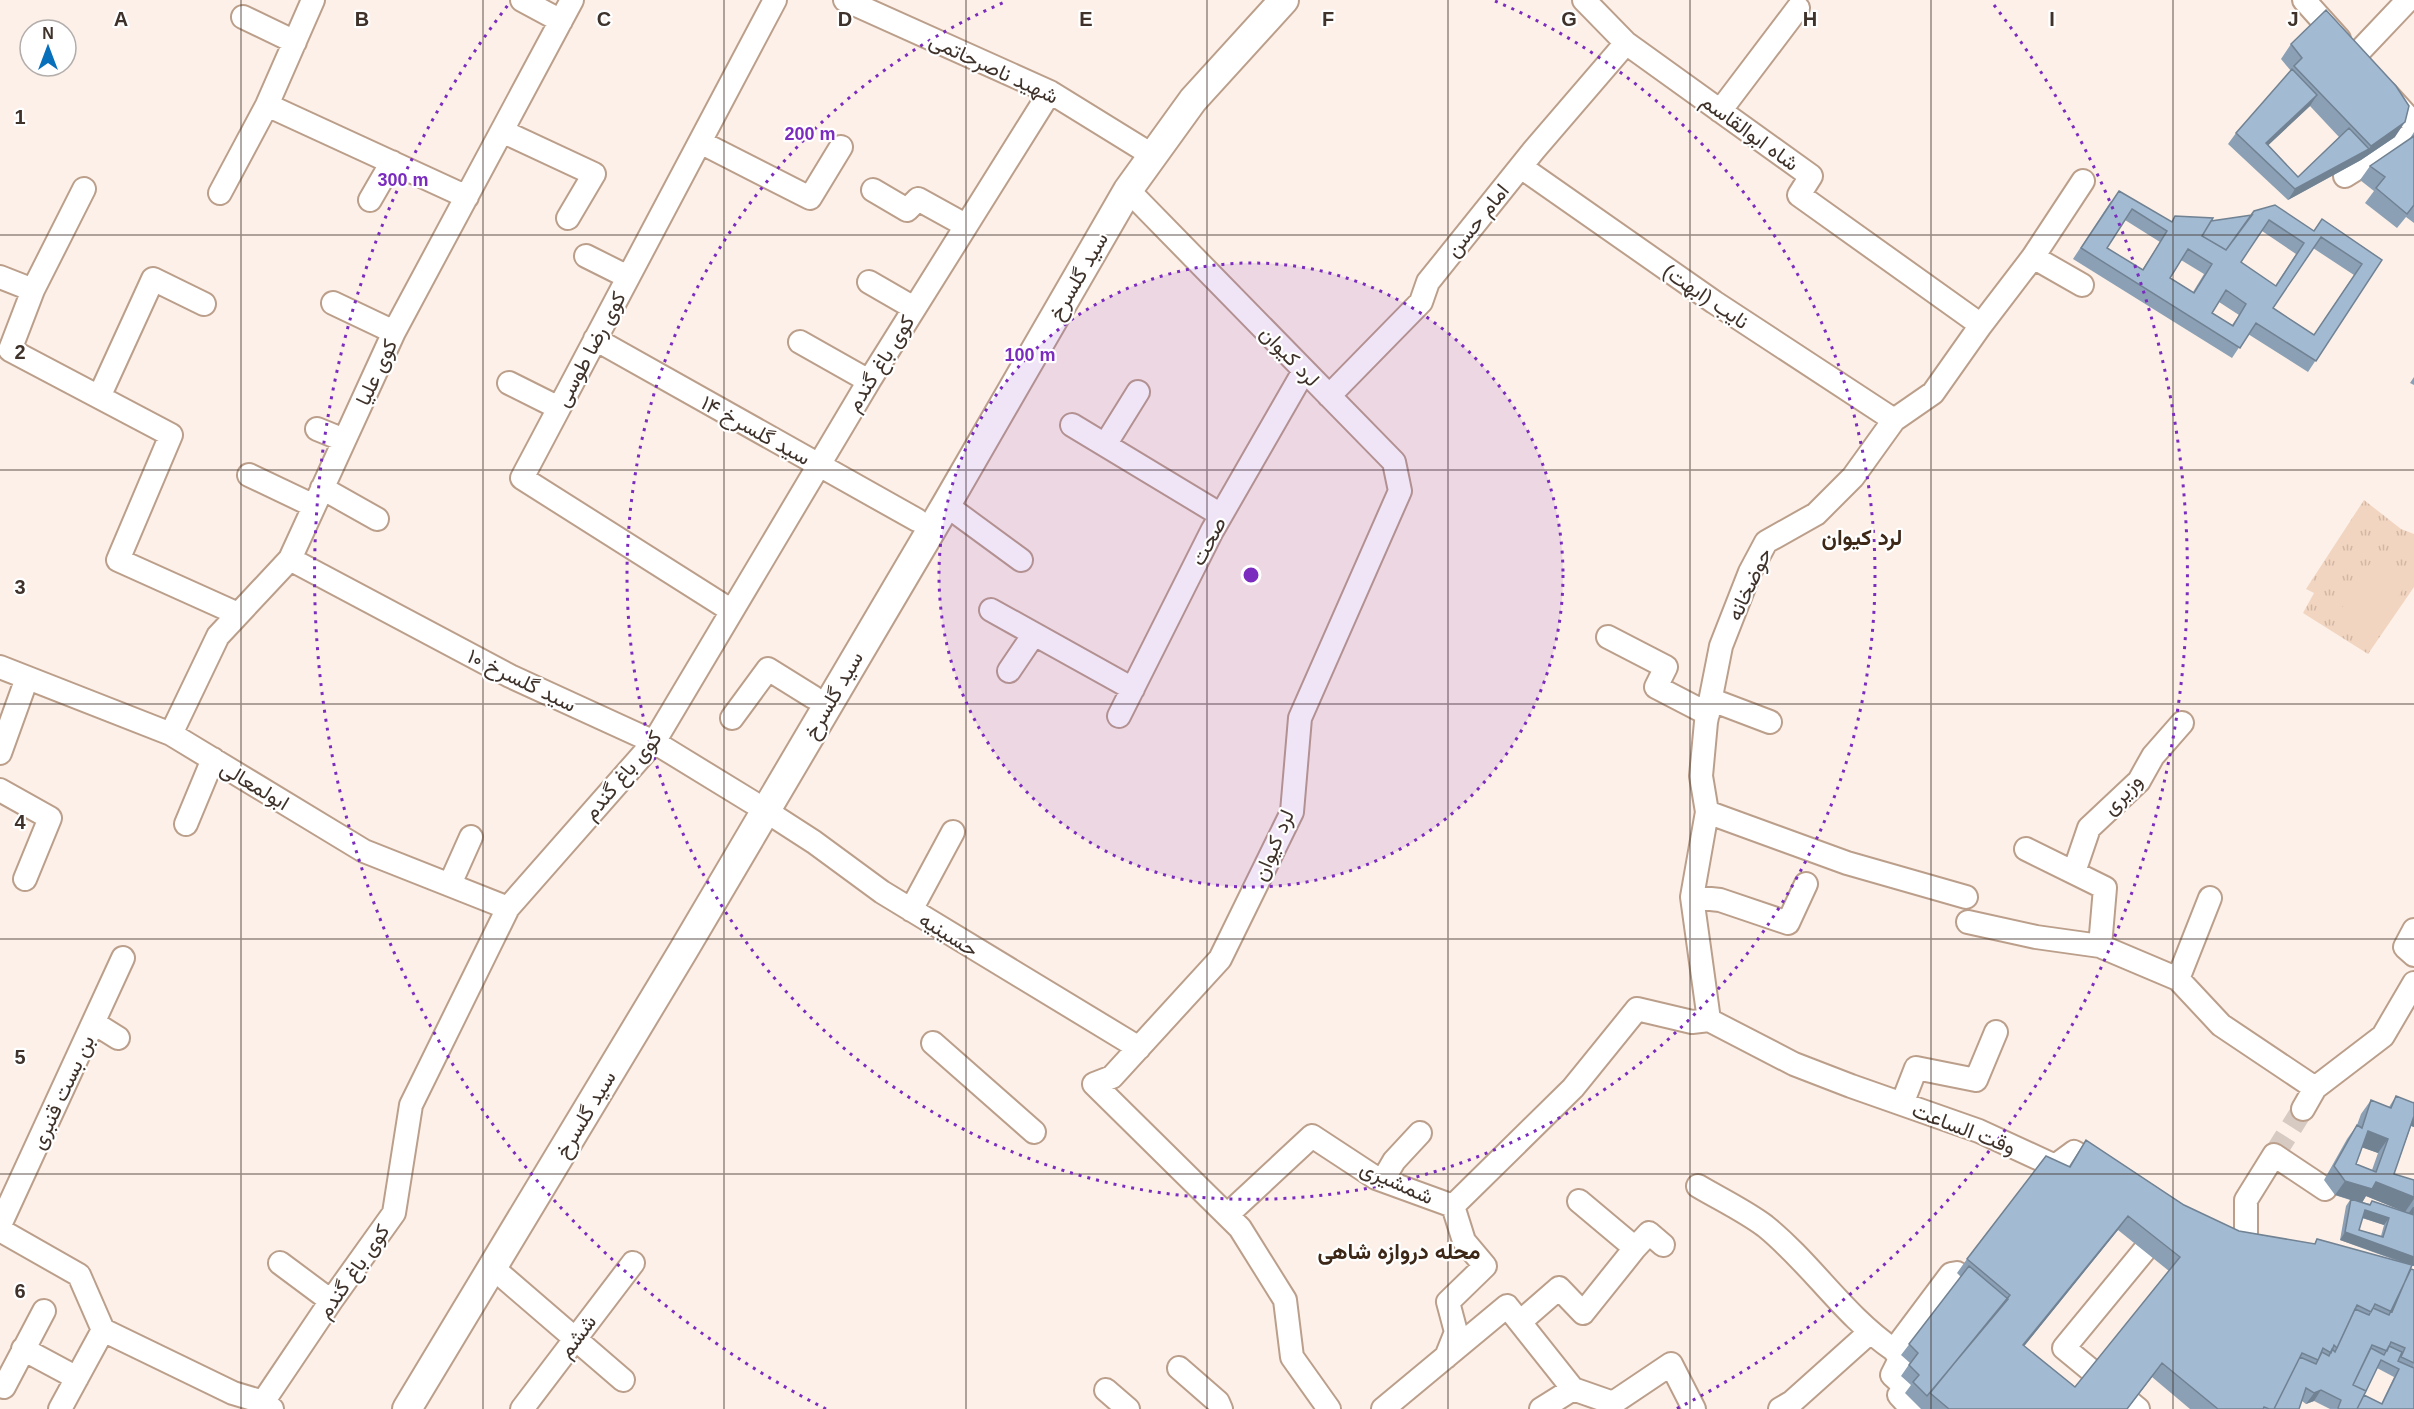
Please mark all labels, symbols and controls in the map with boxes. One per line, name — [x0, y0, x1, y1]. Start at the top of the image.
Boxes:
text: A — [114, 8, 128, 30]
text: B — [355, 8, 369, 30]
text: C — [597, 8, 611, 30]
text: D — [838, 8, 852, 30]
text: E — [1079, 8, 1093, 30]
text: F — [1322, 8, 1334, 30]
text: G — [1561, 8, 1577, 30]
text: H — [1803, 8, 1817, 30]
text: I — [2049, 8, 2055, 30]
text: J — [2287, 8, 2299, 30]
north arrow — [18, 18, 78, 78]
text: N — [42, 25, 54, 42]
street label: شهید ناصرحاتمی — [925, 28, 1062, 110]
street label: شاه ابوالقاسم — [1695, 89, 1803, 177]
text: 1 — [14, 106, 26, 128]
text: 200 m — [784, 124, 836, 144]
text: 300 m — [377, 170, 429, 190]
street label: امام حسن — [1441, 179, 1516, 263]
street label: سید گلسرخ — [1044, 228, 1115, 325]
street label: نایب (ابهت) — [1658, 259, 1753, 335]
street label: کوی رضا طوسی — [550, 288, 632, 411]
street label: کوی باغ گندم — [841, 311, 921, 417]
street label: لرد کیوان — [1254, 321, 1324, 392]
street label: کوی علیا — [351, 335, 403, 409]
text: 2 — [14, 341, 26, 363]
text: 100 m — [1004, 345, 1056, 365]
street label: سید گلسرخ ۱۴ — [696, 391, 814, 472]
street label: صحت — [1186, 513, 1230, 569]
district label: لرد کیوان — [1822, 525, 1902, 551]
street label: حوضخانه — [1722, 544, 1778, 625]
centre of rings — [1241, 565, 1261, 585]
text: 3 — [14, 576, 26, 598]
street label: سید گلسرخ ۱۰ — [463, 644, 580, 719]
street label: سید گلسرخ — [799, 647, 870, 744]
street label: کوی باغ گندم — [578, 726, 668, 826]
street label: ابولمعالی — [216, 756, 293, 816]
street label: وزیری — [2098, 769, 2148, 820]
street label: لرد کیوان — [1248, 806, 1300, 885]
text: 4 — [14, 811, 26, 833]
street label: حسینیه — [915, 907, 983, 962]
street label: بن بست قنبری — [26, 1031, 100, 1154]
text: 5 — [14, 1046, 26, 1068]
street label: سید گلسرخ — [550, 1066, 622, 1163]
street label: وقت الساعت — [1908, 1098, 2019, 1160]
street label: شمشیری — [1356, 1156, 1437, 1210]
street label: کوی باغ گندم — [312, 1220, 396, 1324]
district label: محله دروازه شاهی — [1318, 1239, 1481, 1265]
text: 6 — [14, 1280, 26, 1302]
street label: ششم — [553, 1310, 603, 1364]

